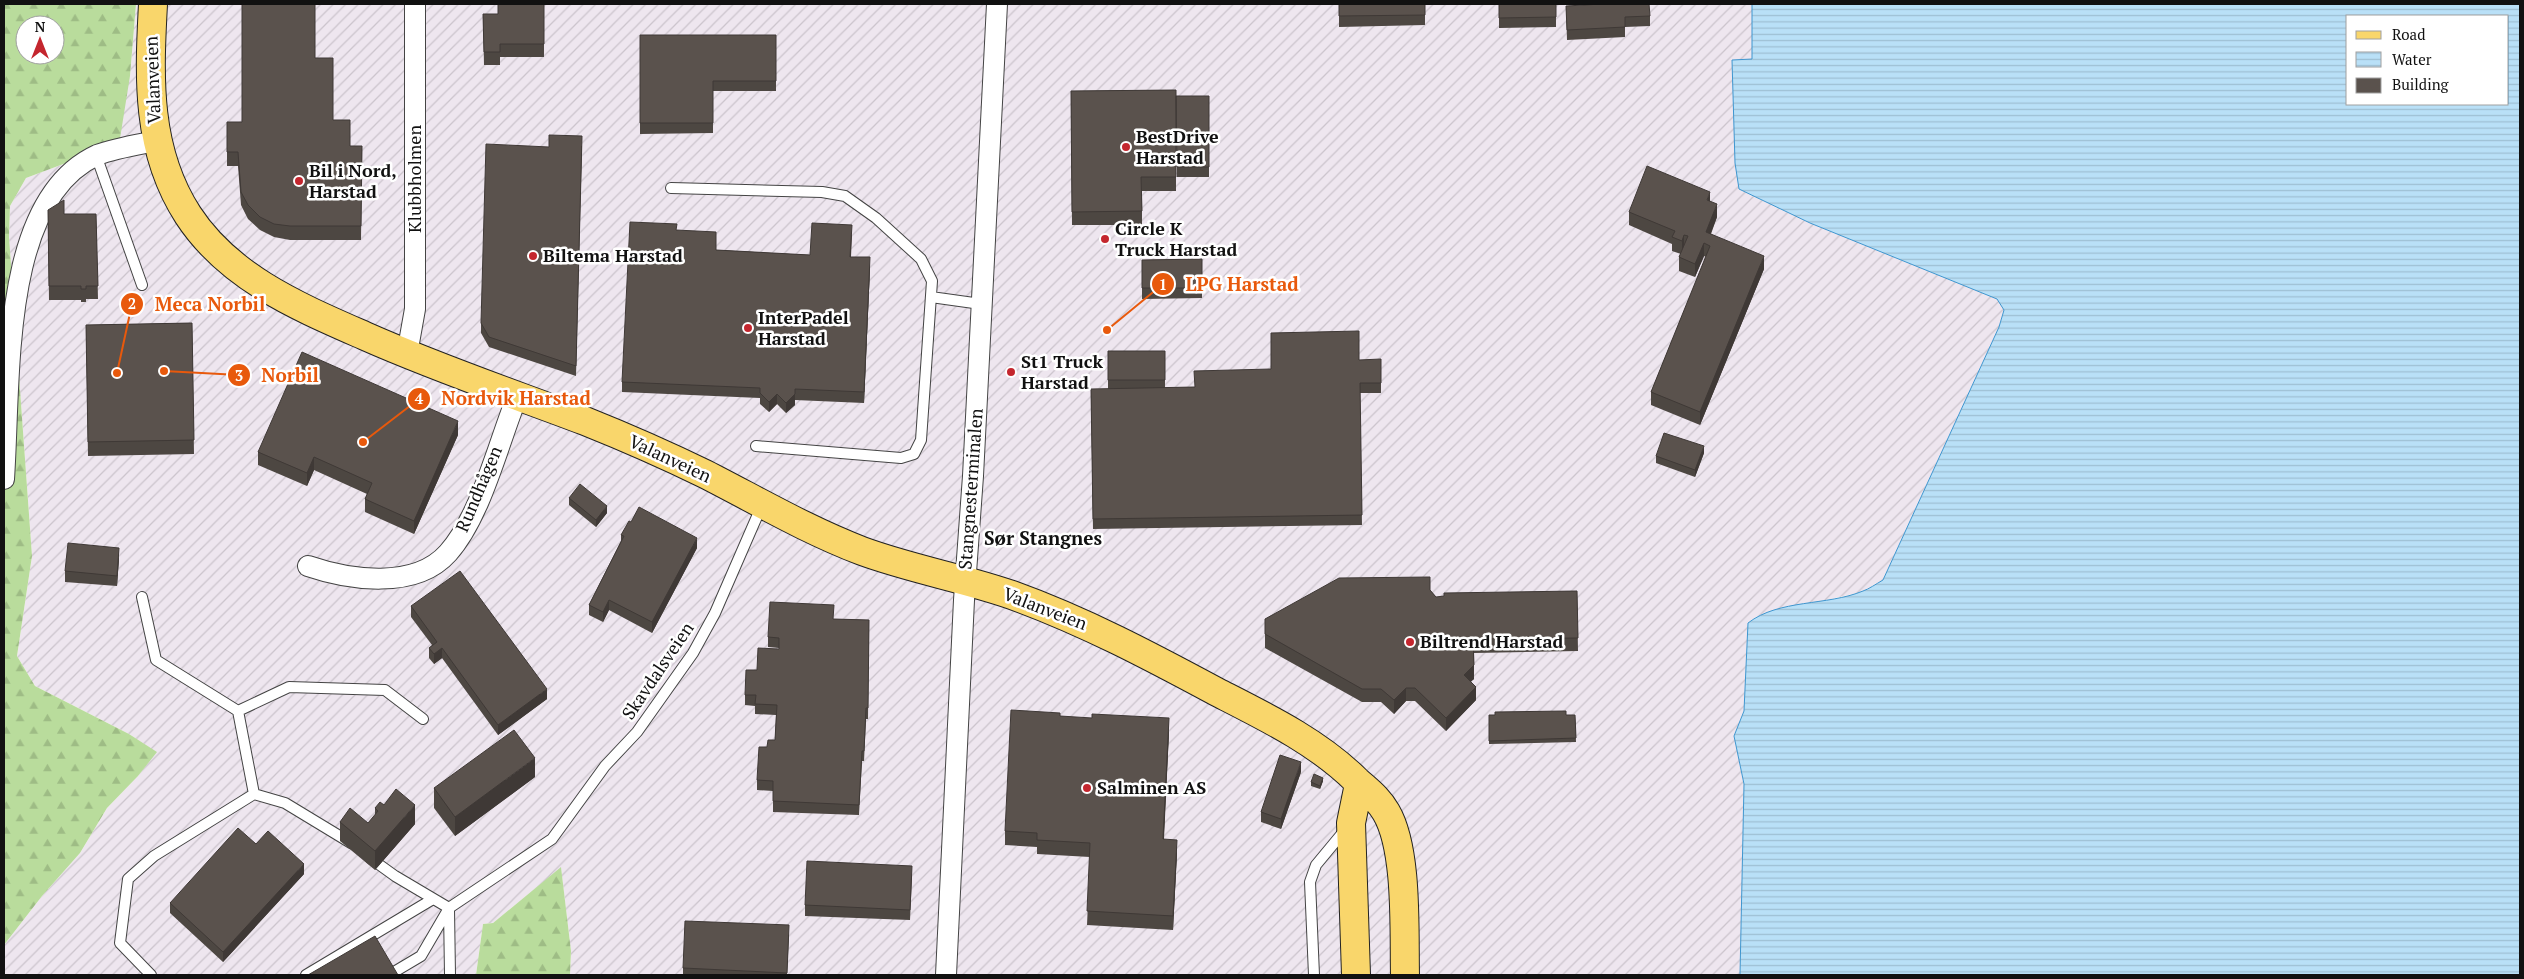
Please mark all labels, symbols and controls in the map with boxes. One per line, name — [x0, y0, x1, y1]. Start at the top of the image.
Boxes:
north arrow — [15, 15, 65, 65]
legend — [2346, 15, 2509, 105]
text: N — [35, 17, 46, 36]
text: Road — [2392, 24, 2425, 44]
street label: Valanveien — [138, 35, 166, 125]
text: Water — [2392, 49, 2432, 69]
text: Building — [2392, 74, 2450, 94]
place label: BestDrive Harstad — [1136, 124, 1219, 169]
street label: Klubbholmen — [402, 125, 426, 233]
marker: BestDrive Harstad — [1120, 141, 1132, 153]
place label: Bil i Nord, Harstad — [309, 158, 397, 203]
marker: Bil i Nord, Harstad — [293, 175, 305, 187]
place label: Circle K Truck Harstad — [1115, 216, 1237, 261]
marker: Circle K Truck Harstad — [1099, 233, 1111, 245]
place label: Biltema Harstad — [543, 243, 683, 267]
marker: Biltema Harstad — [527, 250, 539, 262]
callout: LPG Harstad — [1150, 267, 1308, 301]
text: LPG Harstad — [1185, 271, 1299, 296]
text: 1 — [1159, 274, 1167, 294]
callout: Meca Norbil — [119, 287, 275, 321]
text: Meca Norbil — [155, 291, 265, 316]
text: 2 — [128, 293, 136, 313]
place label: InterPadel Harstad — [758, 305, 849, 350]
marker: InterPadel Harstad — [742, 322, 754, 334]
place label: St1 Truck Harstad — [1021, 349, 1103, 394]
callout: Norbil — [226, 358, 329, 392]
text: Norbil — [261, 362, 319, 387]
text: 3 — [235, 365, 243, 385]
marker: St1 Truck Harstad — [1005, 366, 1017, 378]
callout: Nordvik Harstad — [406, 382, 601, 416]
text: Nordvik Harstad — [441, 385, 591, 410]
text: 4 — [415, 388, 424, 408]
street label: Stangnesterminalen — [952, 407, 988, 570]
street label: Valanveien — [625, 429, 716, 488]
street label: Rundhågen — [449, 442, 507, 535]
district label: Sør Stangnes — [984, 525, 1102, 550]
street label: Valanveien — [1000, 581, 1091, 635]
street label: Skavdalsveien — [616, 617, 699, 724]
place label: Biltrend Harstad — [1420, 629, 1563, 653]
marker: Biltrend Harstad — [1404, 636, 1416, 648]
place label: Salminen AS — [1097, 775, 1206, 799]
marker: Salminen AS — [1081, 782, 1093, 794]

